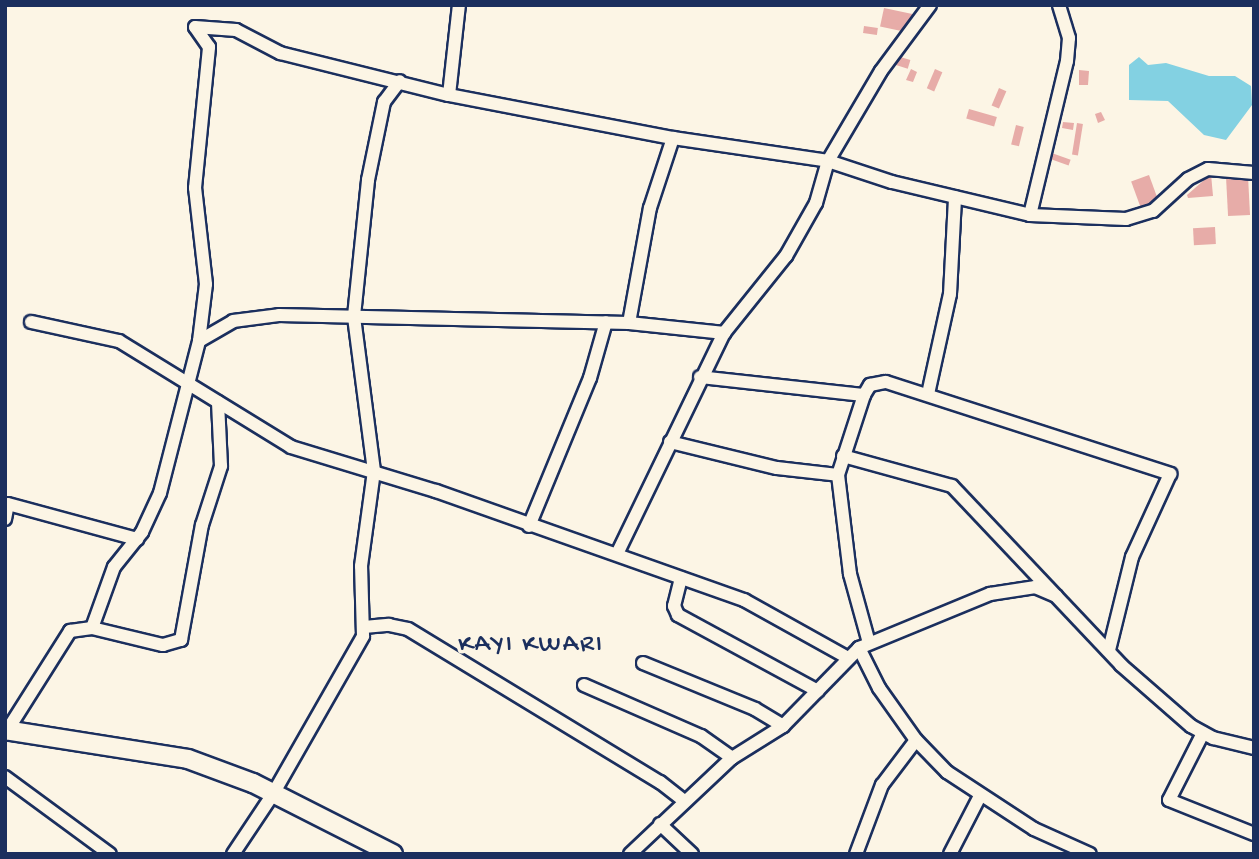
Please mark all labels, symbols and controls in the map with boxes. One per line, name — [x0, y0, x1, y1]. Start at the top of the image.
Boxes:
district label: KAYI KWARI — [459, 630, 603, 662]

